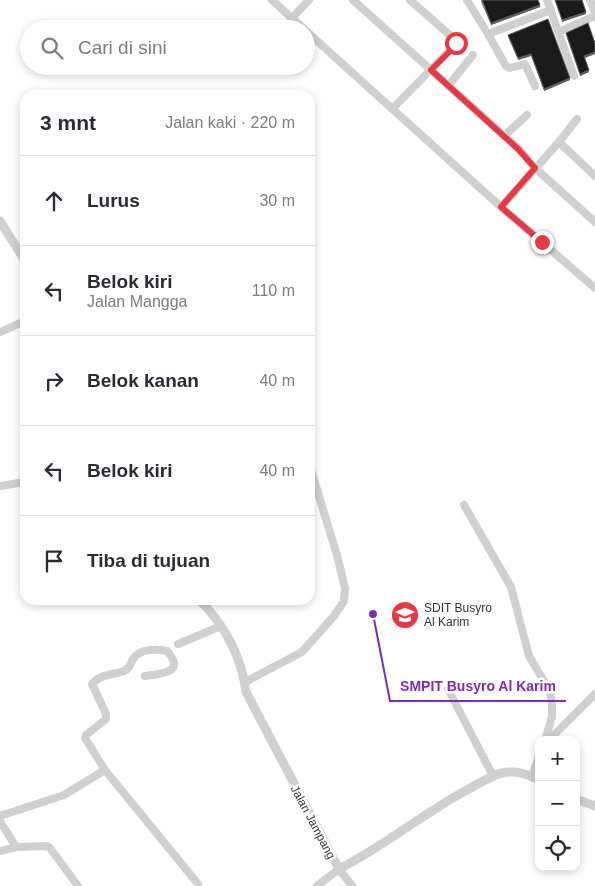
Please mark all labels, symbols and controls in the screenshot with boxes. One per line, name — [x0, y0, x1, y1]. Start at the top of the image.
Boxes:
search box — [20, 20, 315, 75]
route start — [445, 32, 468, 55]
icon: search — [38, 34, 66, 62]
text: Cari di sini — [78, 37, 167, 58]
text: 3 mnt — [40, 111, 96, 134]
text: Jalan kaki · 220 m — [165, 114, 295, 131]
icon: ahead — [40, 187, 68, 215]
text: Lurus — [87, 190, 140, 211]
text: 30 m — [259, 192, 295, 209]
route end — [531, 231, 554, 254]
text: Belok kiri — [87, 271, 173, 292]
icon: left — [40, 277, 68, 305]
text: 110 m — [252, 282, 295, 299]
text: Jalan Mangga — [87, 293, 188, 310]
icon: right — [40, 367, 68, 395]
text: Belok kanan — [87, 370, 199, 391]
text: 40 m — [259, 372, 295, 389]
icon: left — [40, 457, 68, 485]
text: Belok kiri — [87, 460, 173, 481]
text: 40 m — [259, 462, 295, 479]
icon: arrive — [40, 547, 68, 575]
text: Tiba di tujuan — [87, 550, 210, 571]
school or university icon: SDIT Busyro Al Karim — [390, 600, 420, 630]
place label: SDIT Busyro Al Karim — [424, 601, 492, 629]
callout: SMPIT Busyro Al Karim — [390, 672, 566, 701]
text: SMPIT Busyro Al Karim — [400, 678, 556, 694]
map controls — [535, 736, 580, 871]
button: + — [535, 736, 580, 781]
button: − — [535, 781, 580, 826]
street label: Jalan Jampang — [288, 783, 338, 861]
button: locate — [535, 826, 580, 871]

